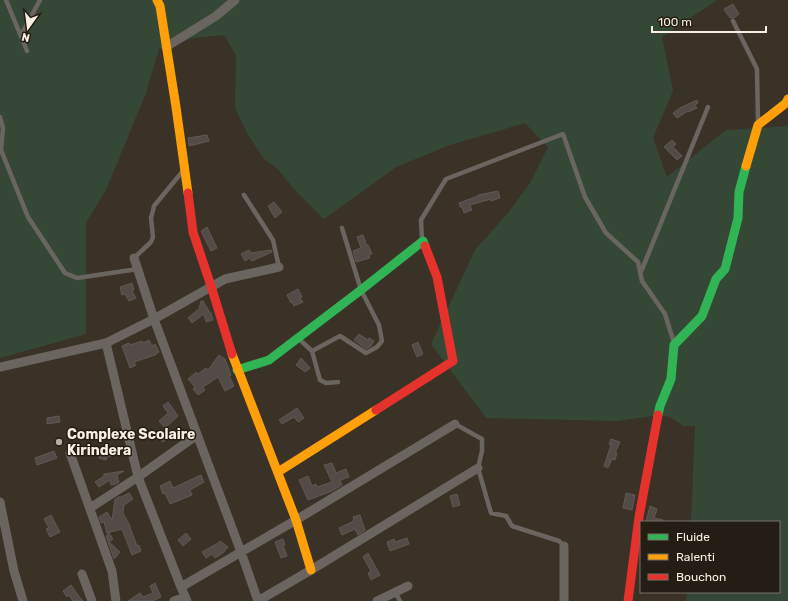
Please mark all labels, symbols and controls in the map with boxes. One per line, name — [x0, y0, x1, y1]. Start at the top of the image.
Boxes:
north arrow — [8, 8, 48, 48]
scale bar — [652, 8, 766, 34]
text: 100 m — [658, 15, 692, 29]
text: N — [20, 30, 31, 44]
place label: Complexe Scolaire Kirindera — [67, 426, 195, 459]
marker: Complexe Scolaire Kirindera — [54, 437, 64, 447]
legend — [640, 521, 780, 593]
text: Fluide — [676, 530, 710, 544]
text: Ralenti — [676, 550, 715, 564]
text: Bouchon — [676, 570, 726, 584]

